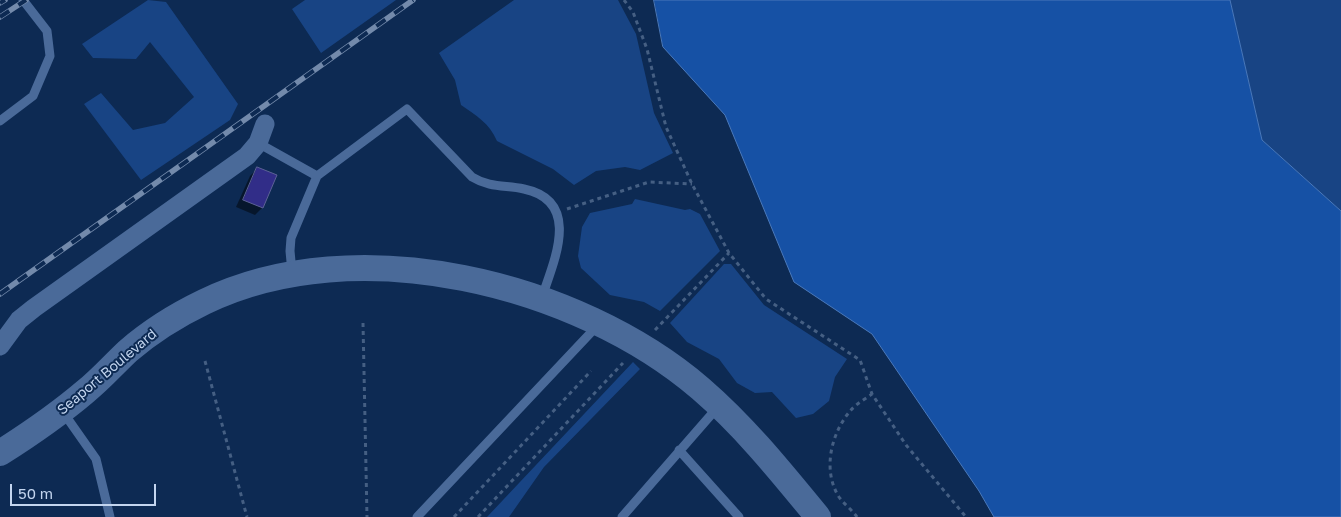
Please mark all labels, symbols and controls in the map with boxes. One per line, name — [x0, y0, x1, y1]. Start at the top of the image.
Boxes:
street label: Seaport Boulevard — [54, 326, 160, 418]
scale bar — [12, 474, 159, 506]
text: 50 m — [18, 484, 53, 502]

